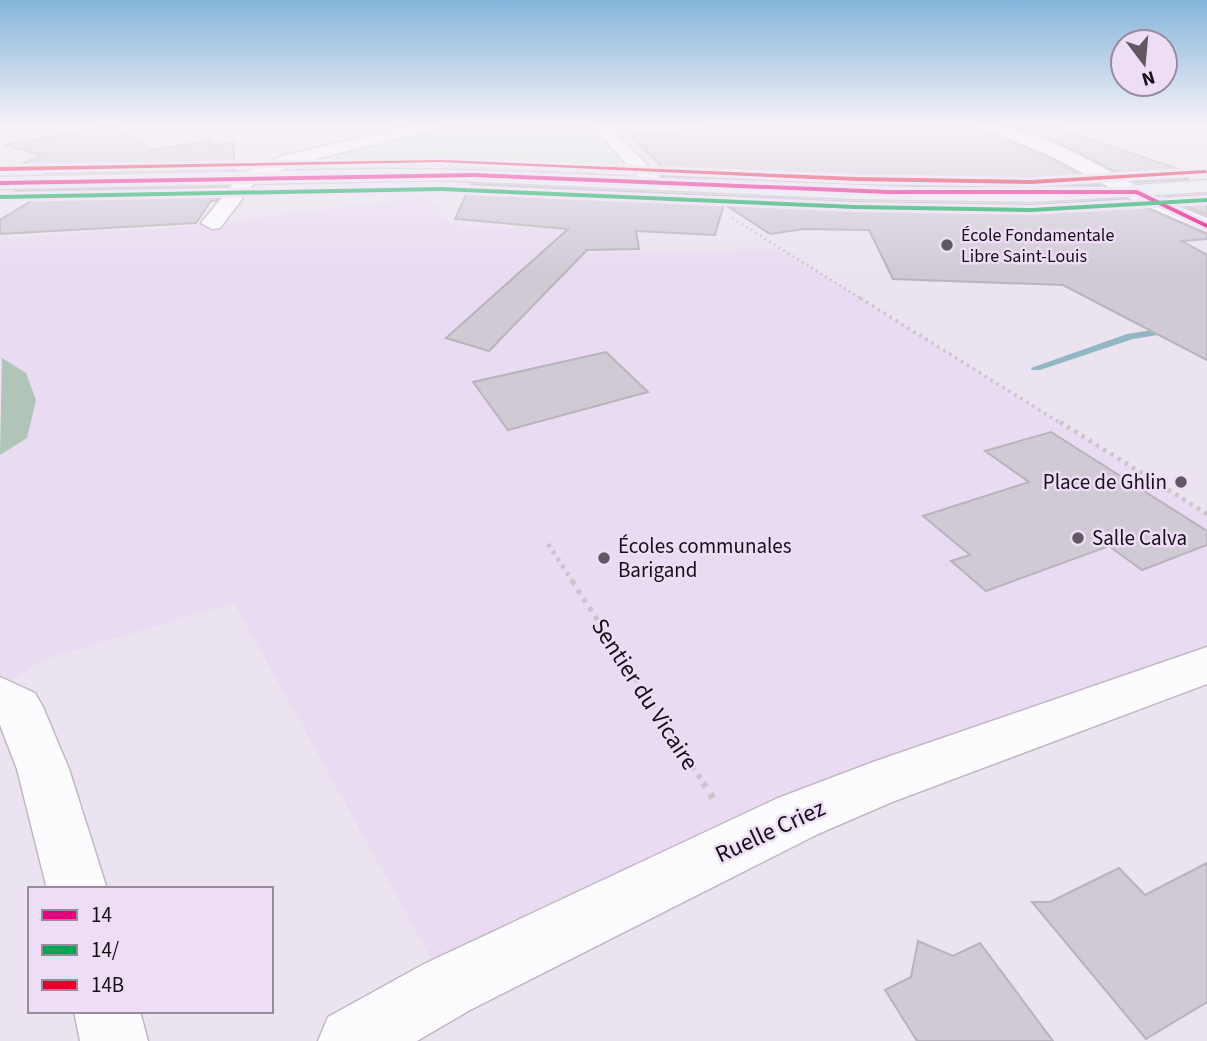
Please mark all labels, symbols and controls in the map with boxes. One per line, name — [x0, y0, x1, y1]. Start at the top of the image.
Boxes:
north arrow — [1109, 28, 1179, 98]
text: N — [1138, 63, 1158, 93]
place label: École Fondamentale Libre Saint-Louis — [961, 223, 1114, 269]
marker: École Fondamentale Libre Saint-Louis — [939, 237, 955, 253]
place label: Place de Ghlin — [1043, 467, 1167, 497]
marker: Place de Ghlin — [1173, 474, 1189, 490]
place label: Salle Calva — [1092, 523, 1187, 553]
marker: Salle Calva — [1070, 530, 1086, 546]
place label: Écoles communales Barigand — [618, 531, 792, 585]
marker: Écoles communales Barigand — [596, 550, 612, 566]
street label: Sentier du Vicaire — [582, 611, 707, 777]
street label: Ruelle Criez — [710, 791, 831, 872]
legend — [28, 887, 273, 1013]
text: 14 — [91, 900, 112, 930]
text: 14/ — [91, 935, 120, 965]
text: 14B — [91, 970, 124, 1000]

